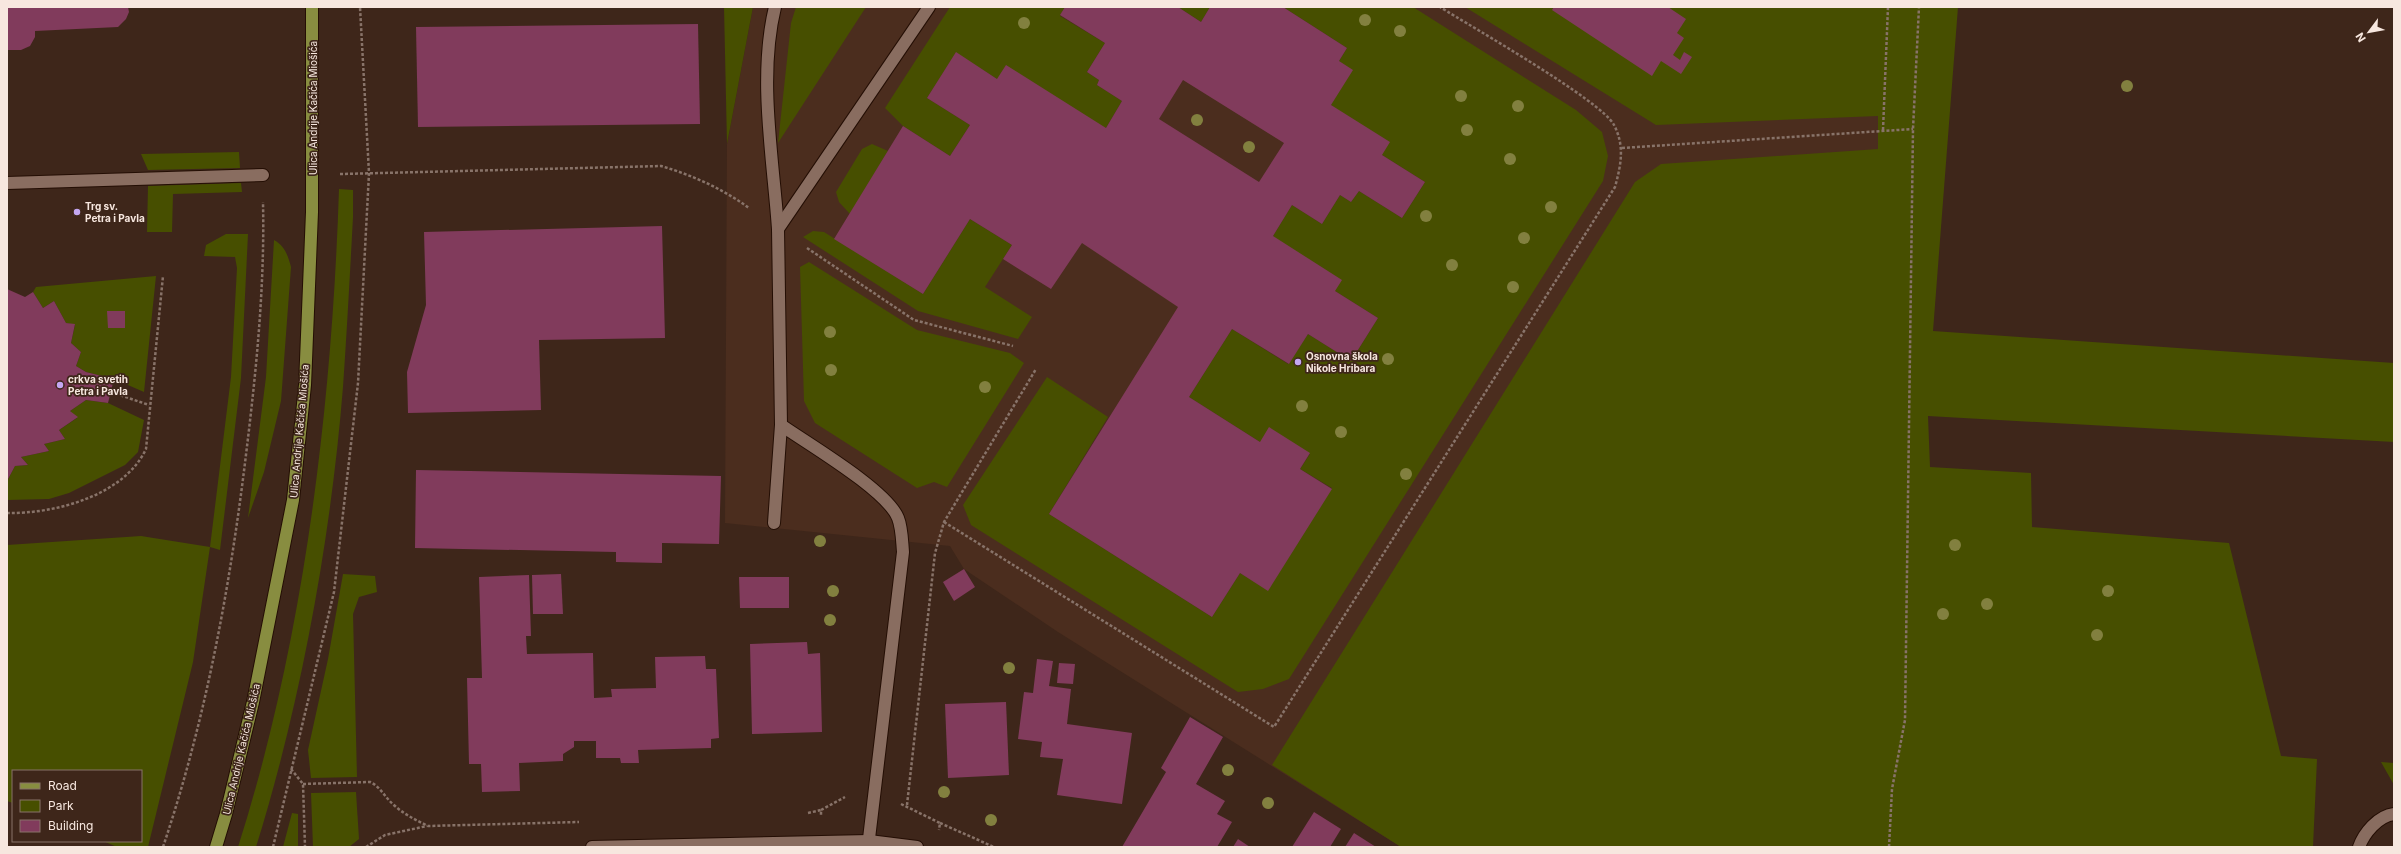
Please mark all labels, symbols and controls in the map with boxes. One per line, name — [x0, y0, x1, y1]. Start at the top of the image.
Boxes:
north arrow — [2349, 12, 2389, 52]
text: N — [2352, 30, 2369, 45]
street label: Ulica Andrije Kačića Miošića — [307, 41, 319, 175]
place label: Trg sv. Petra i Pavla — [85, 200, 145, 224]
marker: Trg sv. Petra i Pavla — [72, 207, 82, 217]
place label: Osnovna škola Nikole Hribara — [1306, 350, 1378, 374]
marker: Osnovna škola Nikole Hribara — [1293, 357, 1303, 367]
street label: Ulica Andrije Kačića Miošića — [287, 364, 311, 498]
place label: crkva svetih Petra i Pavla — [68, 373, 128, 397]
marker: crkva svetih Petra i Pavla — [55, 380, 65, 390]
street label: Ulica Andrije Kačića Miošića — [220, 682, 262, 816]
legend — [12, 770, 142, 842]
text: Road — [48, 778, 77, 793]
text: Park — [48, 798, 74, 813]
text: Building — [48, 818, 93, 833]

